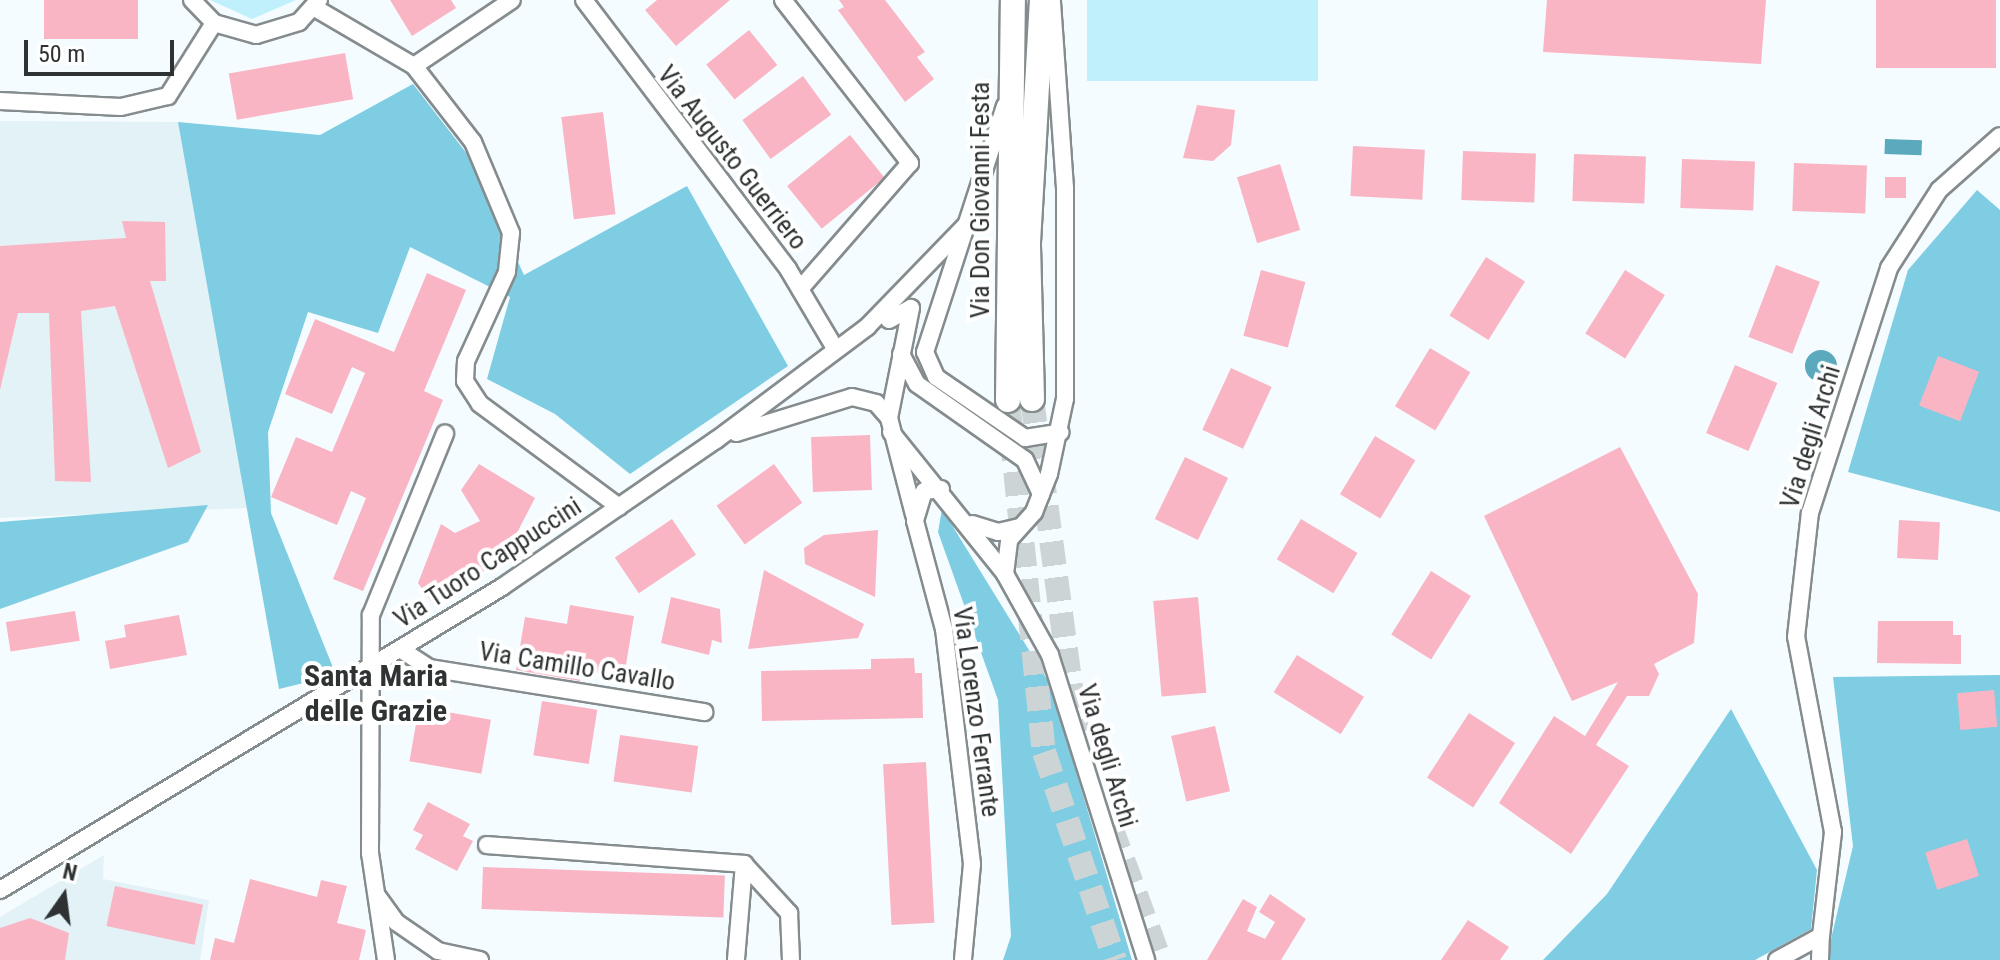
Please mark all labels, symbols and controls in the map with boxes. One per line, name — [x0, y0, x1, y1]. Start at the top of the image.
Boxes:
scale bar — [28, 24, 178, 74]
text: 50 m — [38, 40, 85, 68]
street label: Via Augusto Guerriero — [650, 60, 814, 256]
street label: Via Don Giovanni Festa — [965, 82, 997, 318]
street label: Via degli Archi — [1774, 362, 1848, 512]
street label: Via Tuoro Cappuccini — [388, 491, 588, 635]
street label: Via Lorenzo Ferrante — [946, 605, 1006, 819]
street label: Via Camillo Cavallo — [477, 636, 677, 698]
district label: Santa Maria delle Grazie — [304, 658, 448, 728]
street label: Via degli Archi — [1070, 681, 1144, 831]
north arrow — [24, 856, 104, 936]
text: N — [60, 858, 79, 886]

